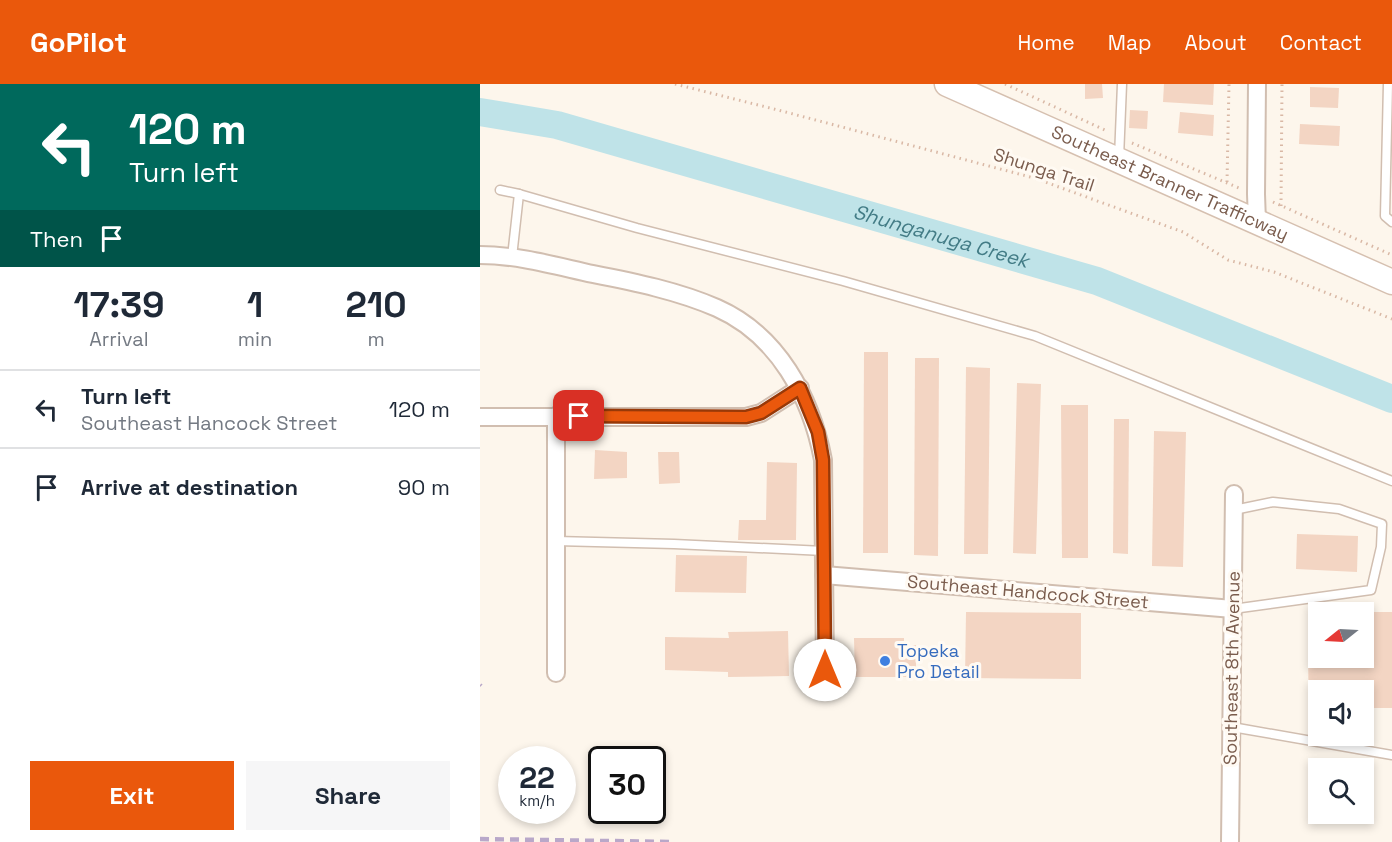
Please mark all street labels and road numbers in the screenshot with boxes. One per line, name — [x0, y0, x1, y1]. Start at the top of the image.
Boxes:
street label: Southeast Branner Trafficway — [1048, 120, 1292, 246]
street label: Shunga Trail — [991, 142, 1098, 197]
street label: Southeast Handcock Street — [906, 569, 1150, 614]
street label: Southeast 8th Avenue — [1218, 571, 1245, 765]

